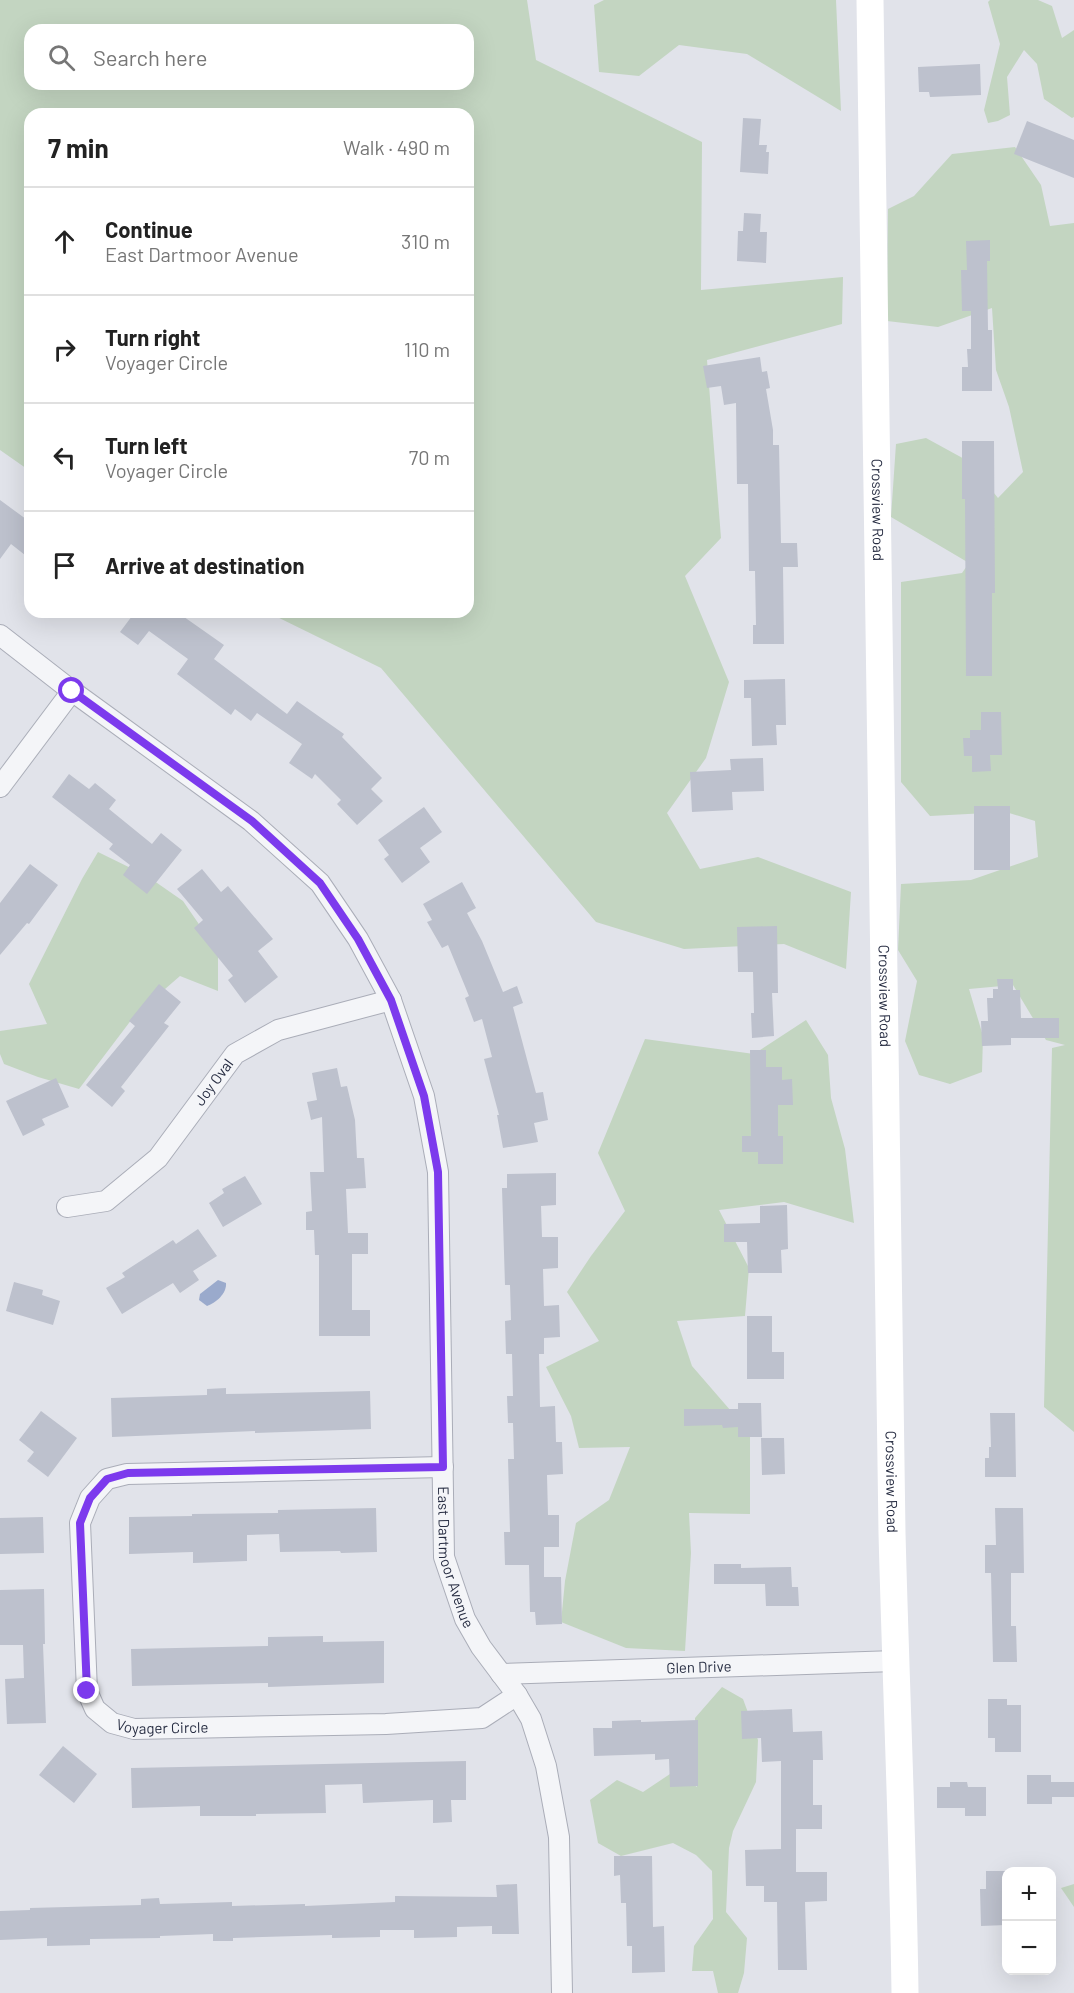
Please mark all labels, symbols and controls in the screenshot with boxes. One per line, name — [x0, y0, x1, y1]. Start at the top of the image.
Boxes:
search box — [24, 24, 474, 90]
icon: search — [45, 41, 78, 74]
text: Search here — [93, 44, 207, 70]
text: 7 min — [48, 132, 109, 163]
text: Walk · 490 m — [343, 135, 450, 159]
text: Continue — [105, 216, 193, 242]
icon: ahead — [48, 225, 81, 258]
text: 310 m — [401, 229, 450, 253]
text: East Dartmoor Avenue — [105, 242, 299, 266]
text: Turn right — [105, 324, 200, 350]
icon: right — [48, 333, 81, 366]
text: 110 m — [404, 337, 450, 361]
text: Voyager Circle — [105, 350, 228, 374]
text: Turn left — [105, 432, 188, 458]
icon: left — [48, 441, 81, 474]
text: 70 m — [409, 445, 450, 469]
text: Voyager Circle — [105, 458, 228, 482]
street label: Crossview Road — [869, 459, 888, 561]
icon: arrive — [48, 549, 81, 582]
text: Arrive at destination — [105, 552, 304, 578]
route start — [58, 677, 84, 703]
street label: Crossview Road — [876, 945, 895, 1047]
street label: Joy Oval — [190, 1055, 236, 1109]
street label: Crossview Road — [883, 1431, 902, 1533]
street label: East Dartmoor Avenue — [435, 1486, 478, 1631]
street label: Glen Drive — [666, 1656, 732, 1677]
route end — [73, 1677, 99, 1703]
street label: Voyager Circle — [114, 1715, 209, 1737]
map controls — [1002, 1867, 1056, 1975]
button: + — [1002, 1867, 1056, 1921]
button: − — [1002, 1921, 1056, 1975]

